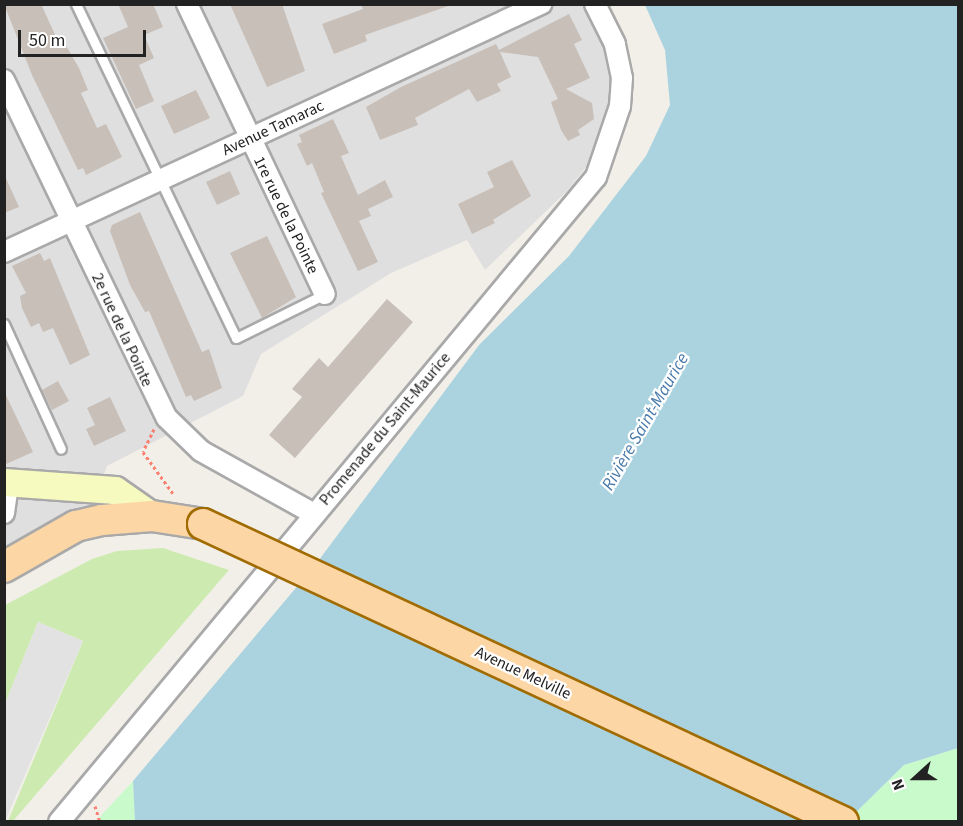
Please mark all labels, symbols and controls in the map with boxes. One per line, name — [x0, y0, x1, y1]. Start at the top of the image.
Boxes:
scale bar — [21, 18, 148, 56]
text: 50 m — [29, 28, 65, 53]
street label: Avenue Tamarac — [219, 96, 327, 160]
street label: 1re rue de la Pointe — [249, 153, 323, 277]
street label: 2e rue de la Pointe — [87, 270, 157, 390]
street label: Promenade du Saint-Maurice — [315, 349, 455, 509]
water label: Rivière Saint-Maurice — [598, 349, 694, 495]
street label: Avenue Melville — [472, 642, 574, 704]
north arrow — [885, 748, 945, 808]
text: N — [886, 776, 910, 793]

